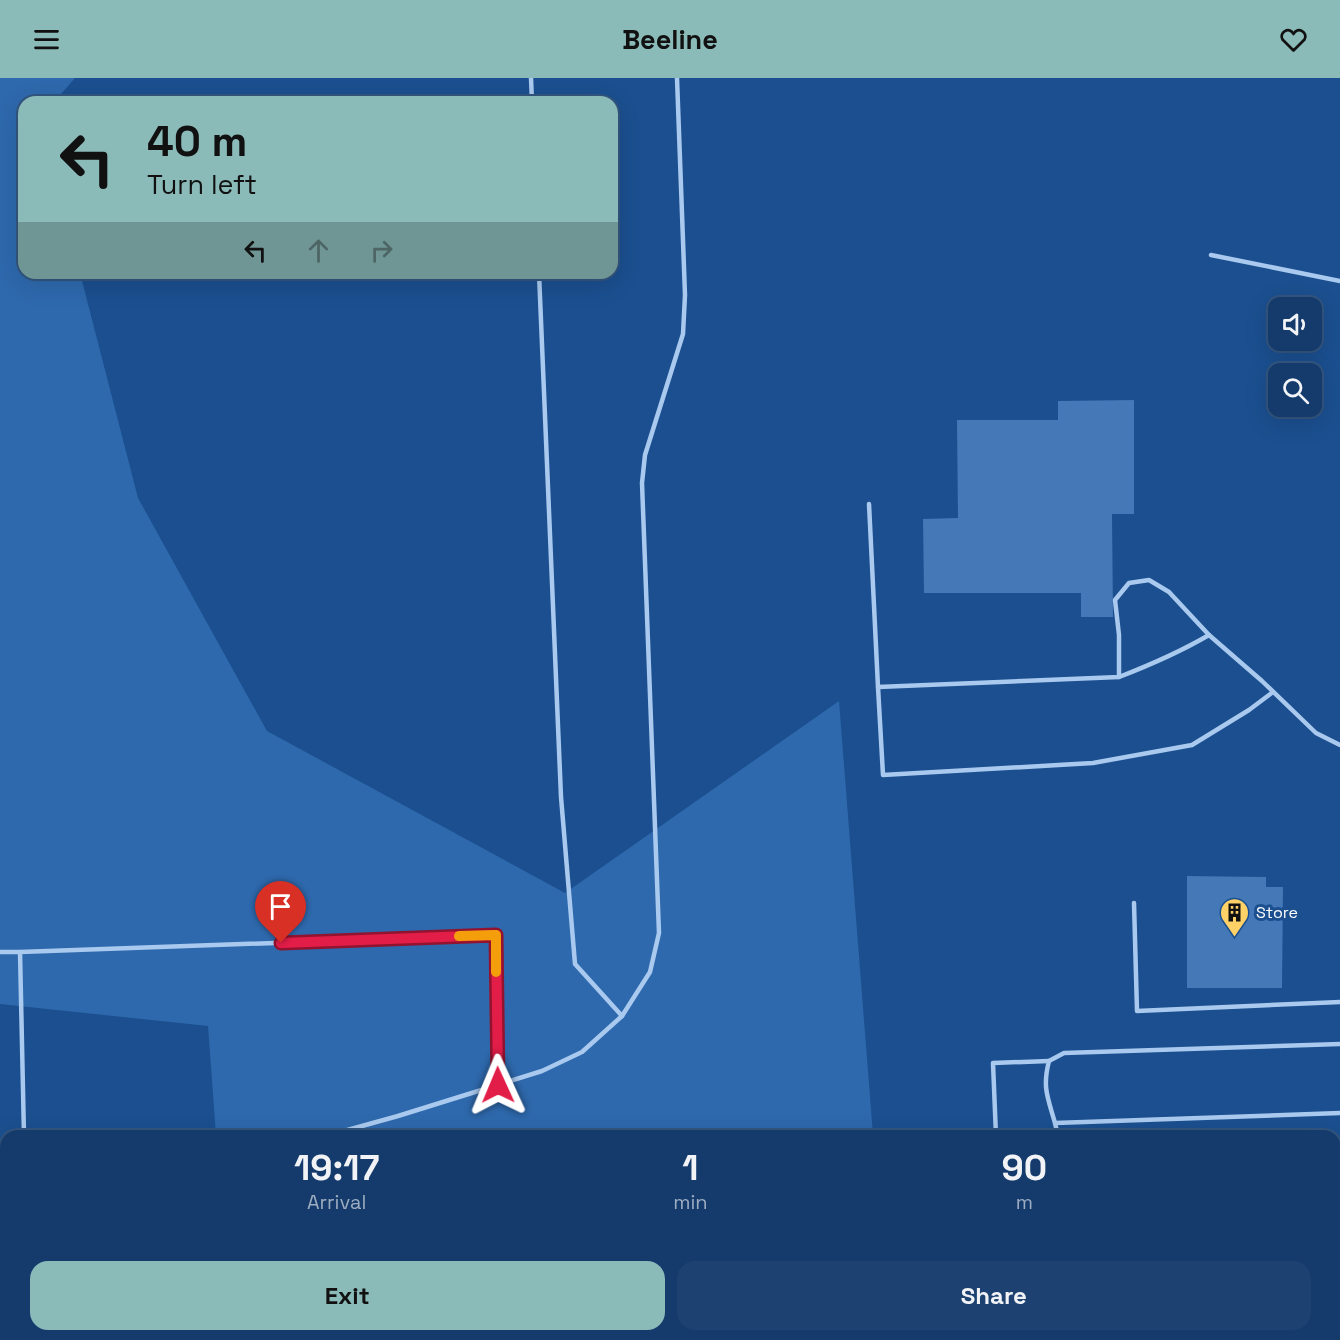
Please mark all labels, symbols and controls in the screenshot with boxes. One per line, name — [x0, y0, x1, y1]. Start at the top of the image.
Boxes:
text: Beeline — [622, 22, 718, 57]
icon: menu — [30, 23, 63, 56]
icon: heart — [1277, 23, 1310, 56]
text: 40 m — [147, 115, 247, 168]
icon: left — [48, 120, 126, 198]
text: Turn left — [147, 167, 257, 202]
icon: left — [239, 234, 272, 267]
icon: ahead — [302, 234, 335, 267]
icon: right — [365, 234, 398, 267]
map controls — [1268, 297, 1322, 417]
button: sound — [1268, 297, 1322, 351]
button: search — [1268, 363, 1322, 417]
pin — [255, 881, 306, 943]
icon: arrive — [264, 890, 297, 923]
building icon: Store — [1219, 896, 1251, 938]
place label: Store — [1256, 902, 1298, 923]
position arrow — [466, 1053, 530, 1117]
text: 19:17 — [294, 1145, 379, 1191]
text: 1 — [682, 1145, 699, 1191]
text: 90 — [1002, 1145, 1047, 1191]
text: Arrival — [307, 1189, 366, 1215]
text: min — [673, 1189, 708, 1215]
text: m — [1016, 1189, 1033, 1215]
button: Exit — [30, 1261, 665, 1330]
button: Share — [677, 1261, 1311, 1330]

